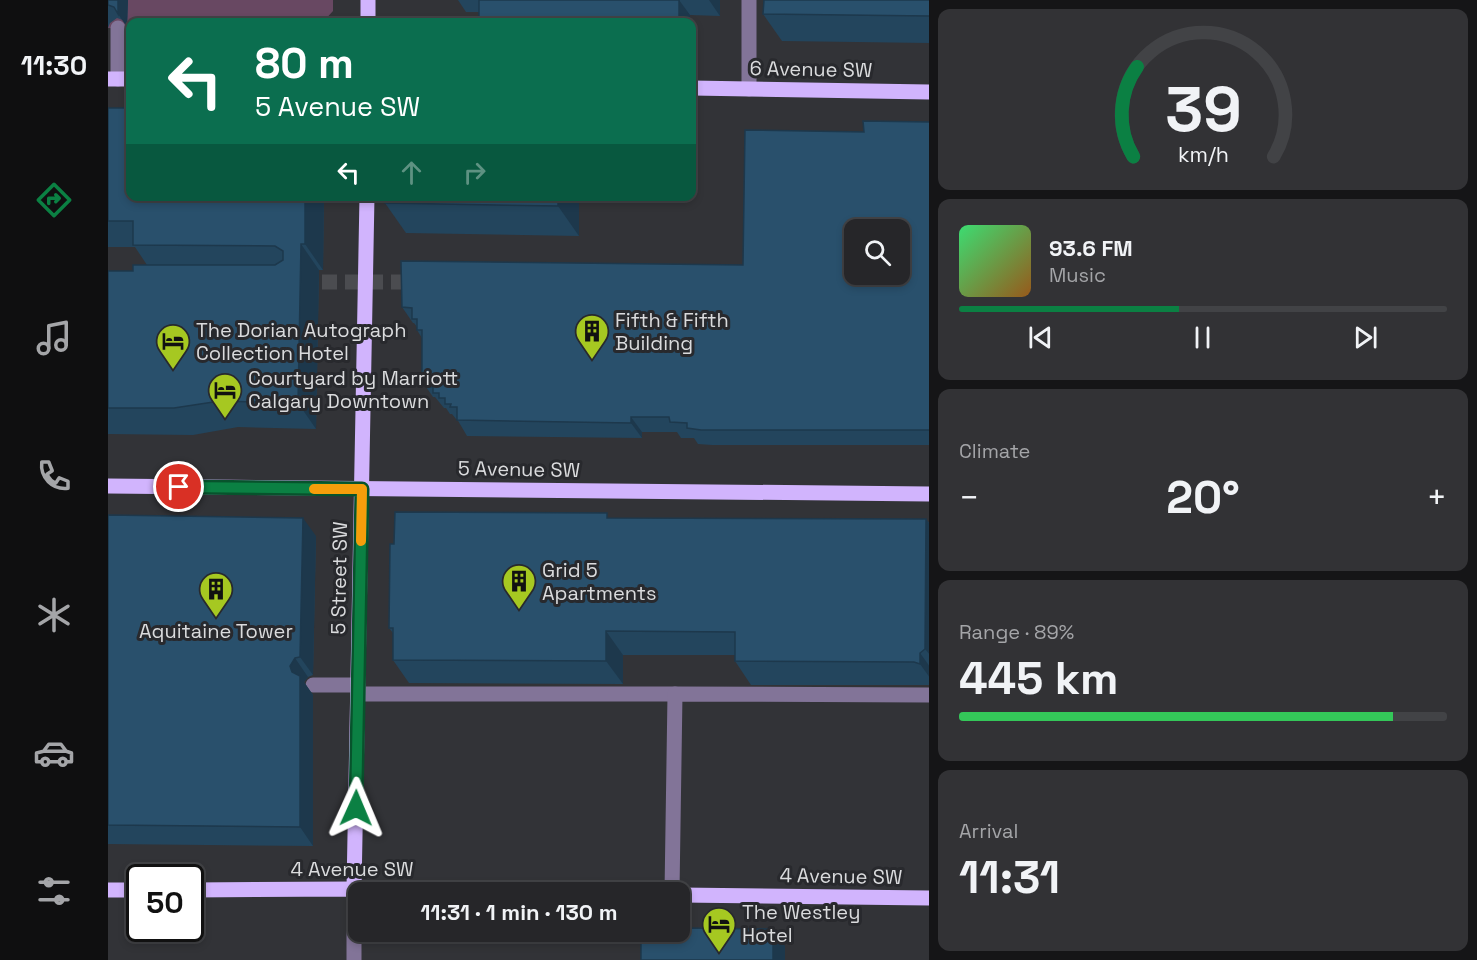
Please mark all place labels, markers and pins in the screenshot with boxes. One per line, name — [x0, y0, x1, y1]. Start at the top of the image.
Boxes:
place label: Fifth & Fifth Building — [615, 307, 729, 356]
building icon: Fifth & Fifth Building — [574, 313, 610, 360]
place label: The Dorian Autograph Collection Hotel — [196, 317, 406, 366]
hotel icon: The Dorian Autograph Collection Hotel — [155, 323, 191, 370]
place label: Courtyard by Marriott Calgary Downtown — [248, 365, 458, 414]
hotel icon: Courtyard by Marriott Calgary Downtown — [207, 372, 243, 419]
pin — [153, 461, 204, 512]
place label: Grid 5 Apartments — [542, 557, 656, 606]
building icon: Grid 5 Apartments — [501, 563, 537, 610]
building icon: Aquitaine Tower — [198, 571, 234, 618]
place label: Aquitaine Tower — [139, 618, 293, 644]
place label: The Westley Hotel — [742, 899, 860, 948]
hotel icon: The Westley Hotel — [701, 906, 737, 953]

